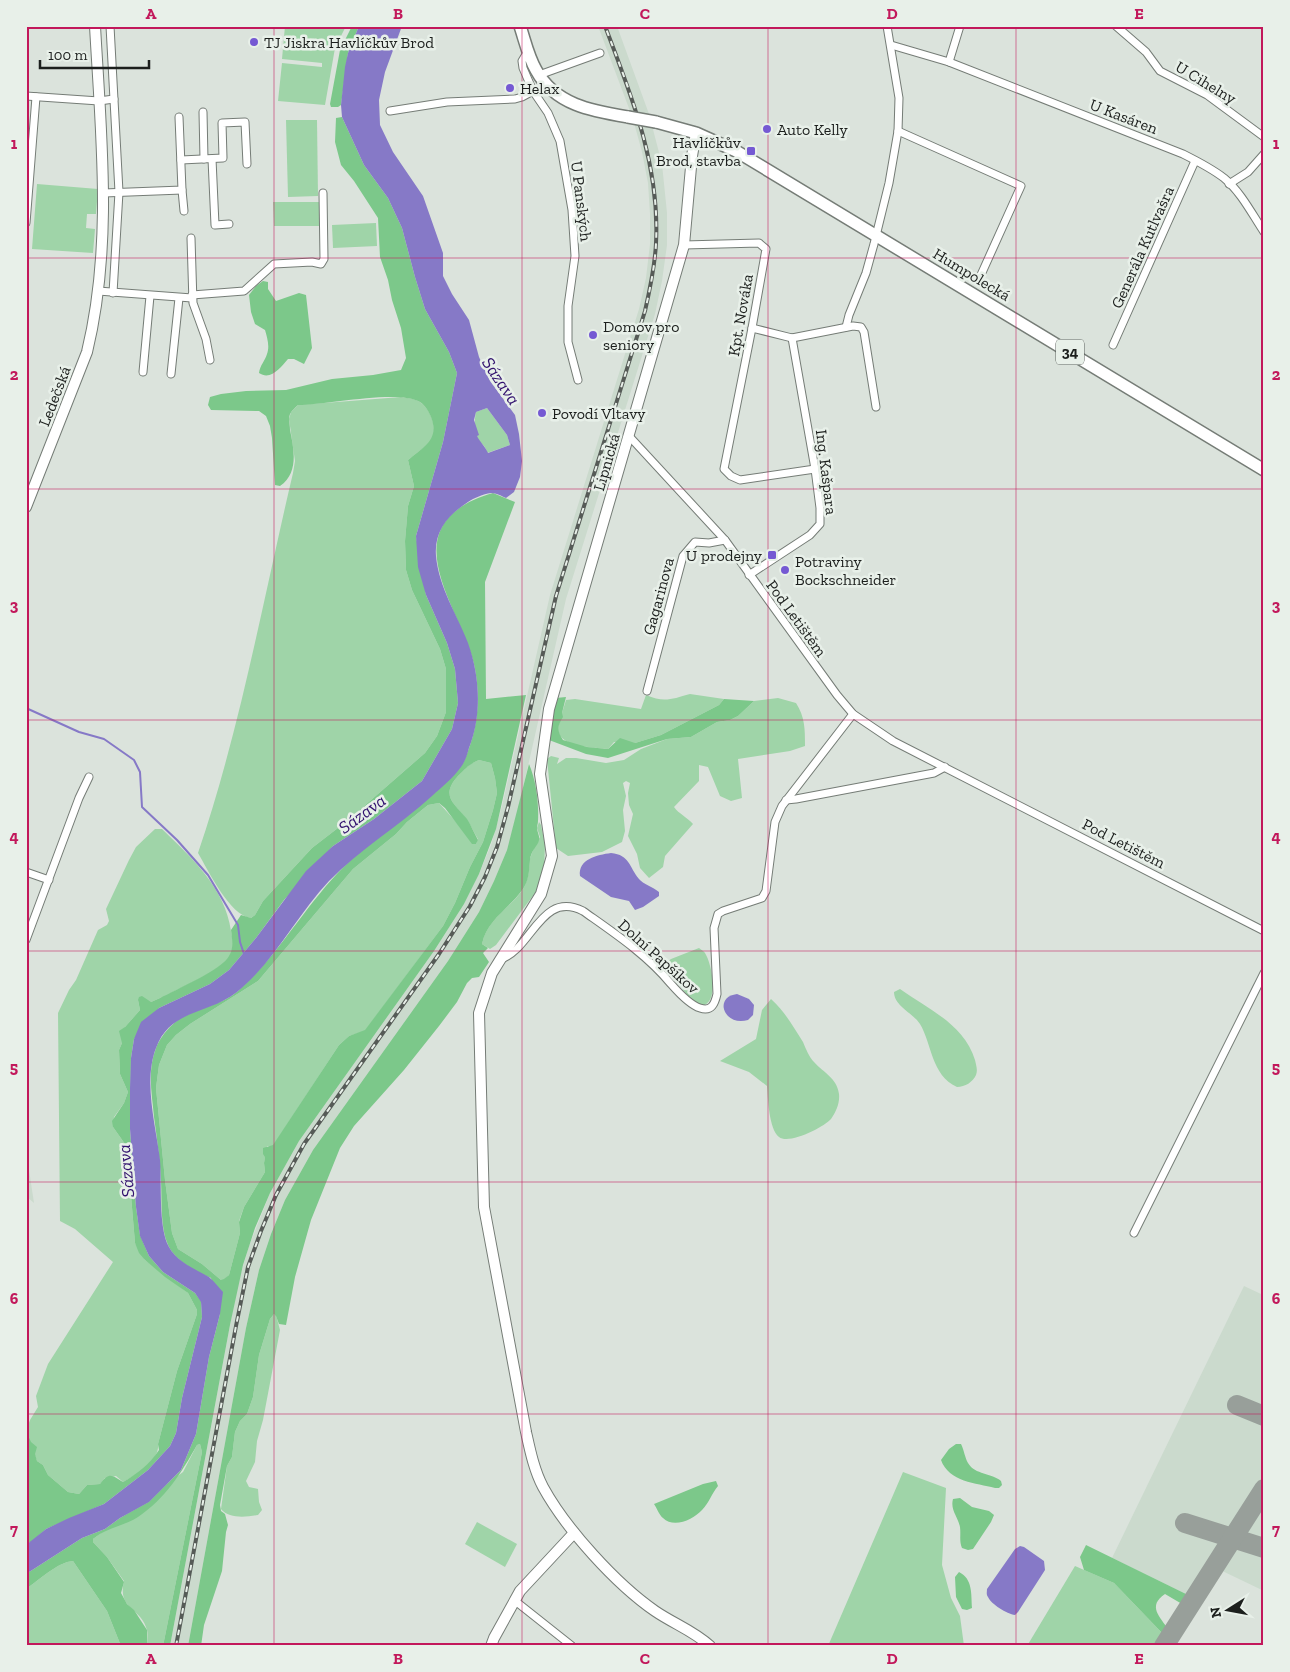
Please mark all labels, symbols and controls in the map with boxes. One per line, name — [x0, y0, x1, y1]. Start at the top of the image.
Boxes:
text: A — [146, 4, 157, 23]
text: B — [393, 4, 403, 23]
text: C — [640, 4, 650, 23]
text: D — [886, 4, 898, 23]
text: E — [1134, 4, 1144, 23]
place label: TJ Jiskra Havlíčkův Brod — [264, 33, 434, 52]
marker: TJ Jiskra Havlíčkův Brod — [248, 36, 260, 48]
scale bar — [40, 38, 149, 70]
text: 100 m — [48, 46, 87, 64]
street label: U Cihelny — [1172, 57, 1240, 108]
place label: Helax — [520, 79, 559, 98]
marker: Helax — [504, 82, 516, 94]
street label: U Kasáren — [1087, 95, 1161, 138]
place label: Auto Kelly — [777, 120, 849, 139]
marker: Auto Kelly — [761, 123, 773, 135]
place label: Havlíčkův Brod, stavba — [656, 133, 741, 170]
text: 1 — [11, 134, 18, 153]
text: 1 — [1273, 134, 1280, 153]
marker: Havlíčkův Brod, stavba — [745, 145, 757, 157]
street label: U Panských — [567, 160, 596, 242]
street label: Generála Kutlvašra — [1107, 183, 1178, 311]
street label: Humpolecká — [930, 244, 1014, 305]
street label: Kpt. Nováka — [724, 272, 757, 358]
place label: Domov pro seniory — [603, 317, 679, 354]
marker: Domov pro seniory — [587, 329, 599, 341]
road number: 34 — [1056, 340, 1084, 364]
water label: Sázava — [477, 353, 525, 409]
street label: Ledečská — [34, 363, 75, 429]
text: 2 — [10, 365, 19, 384]
text: 2 — [1272, 365, 1281, 384]
place label: Povodí Vltavy — [552, 404, 646, 423]
marker: Povodí Vltavy — [536, 407, 548, 419]
street label: Ing. Kašpara — [812, 428, 841, 516]
street label: Lipnická — [589, 431, 624, 493]
place label: U prodejny — [686, 546, 763, 565]
marker: U prodejny — [766, 549, 778, 561]
place label: Potraviny Bockschneider — [795, 552, 896, 589]
street label: Gagarinova — [639, 555, 678, 637]
marker: Potraviny Bockschneider — [779, 564, 791, 576]
street label: Pod Letištěm — [762, 576, 831, 661]
text: 3 — [10, 596, 19, 615]
text: 3 — [1272, 596, 1281, 615]
water label: Sázava — [334, 789, 390, 839]
street label: Pod Letištěm — [1079, 814, 1169, 873]
text: 4 — [9, 827, 19, 846]
text: 4 — [1271, 827, 1281, 846]
street label: Dolní Papšíkov — [614, 915, 703, 998]
text: 5 — [10, 1058, 18, 1077]
text: 5 — [1272, 1058, 1280, 1077]
water label: Sázava — [113, 1144, 139, 1198]
text: 6 — [10, 1289, 19, 1308]
text: 6 — [1272, 1289, 1281, 1308]
text: 7 — [10, 1520, 18, 1539]
text: 7 — [1272, 1520, 1280, 1539]
north arrow — [1202, 1584, 1252, 1634]
text: N — [1206, 1605, 1225, 1619]
text: A — [146, 1649, 157, 1668]
text: B — [393, 1649, 403, 1668]
text: C — [640, 1649, 650, 1668]
text: D — [886, 1649, 898, 1668]
text: E — [1134, 1649, 1144, 1668]

